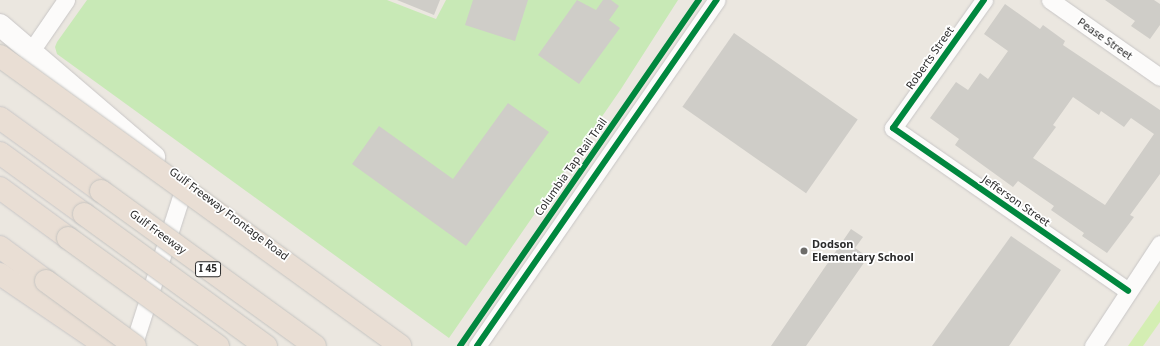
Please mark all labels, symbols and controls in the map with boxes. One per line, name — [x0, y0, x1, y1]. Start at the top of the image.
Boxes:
street label: Pease Street — [1075, 15, 1135, 63]
street label: Roberts Street — [903, 24, 957, 92]
street label: Columbia Tap Rail Trail — [532, 116, 610, 218]
street label: Gulf Freeway Frontage Road — [167, 165, 291, 263]
street label: Jefferson Street — [980, 173, 1052, 229]
street label: Gulf Freeway — [127, 207, 189, 257]
place label: Dodson Elementary School — [812, 238, 914, 264]
marker: Dodson Elementary School — [799, 246, 809, 256]
road number: I 45 — [195, 261, 221, 277]

